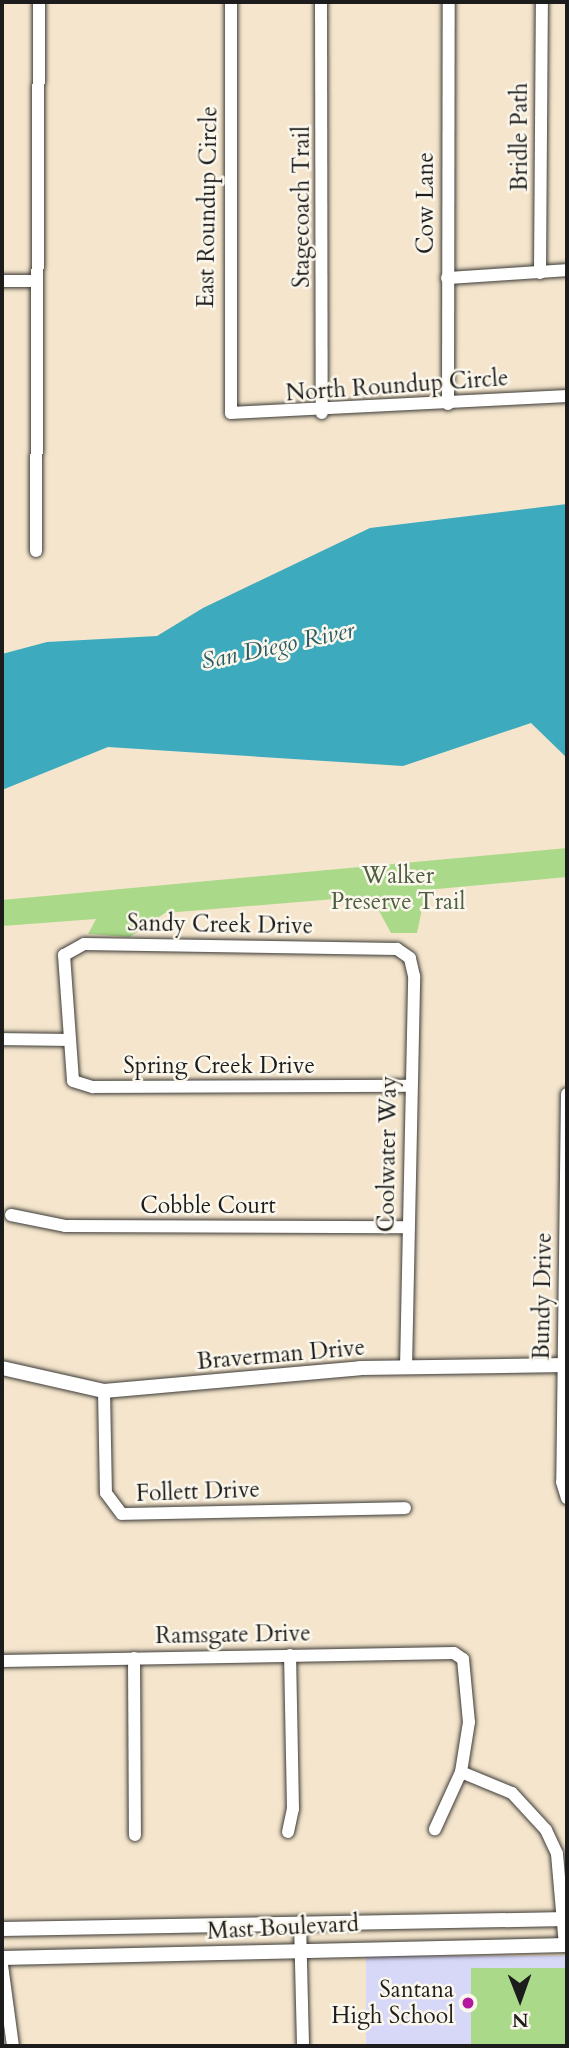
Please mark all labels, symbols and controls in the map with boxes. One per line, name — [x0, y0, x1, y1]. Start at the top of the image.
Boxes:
street label: Bridle Path — [506, 83, 534, 191]
street label: East Roundup Circle — [192, 106, 224, 308]
street label: Stagecoach Trail — [288, 126, 316, 288]
street label: Cow Lane — [412, 152, 440, 254]
street label: North Roundup Circle — [285, 364, 509, 408]
water label: San Diego River — [199, 616, 357, 676]
park label: Walker Preserve Trail — [331, 862, 465, 916]
street label: Sandy Creek Drive — [127, 910, 313, 940]
street label: Spring Creek Drive — [123, 1052, 315, 1080]
street label: Coolwater Way — [373, 1076, 403, 1232]
street label: Cobble Court — [140, 1192, 276, 1220]
street label: Bundy Drive — [528, 1232, 558, 1360]
street label: Braverman Drive — [196, 1334, 366, 1376]
street label: Follett Drive — [136, 1476, 260, 1508]
street label: Ramsgate Drive — [155, 1620, 311, 1650]
street label: Mast Boulevard — [206, 1910, 360, 1946]
north arrow — [485, 1964, 555, 2034]
place label: Santana High School — [331, 1976, 454, 2030]
marker: Santana High School — [460, 1995, 476, 2011]
text: N — [512, 2007, 529, 2033]

